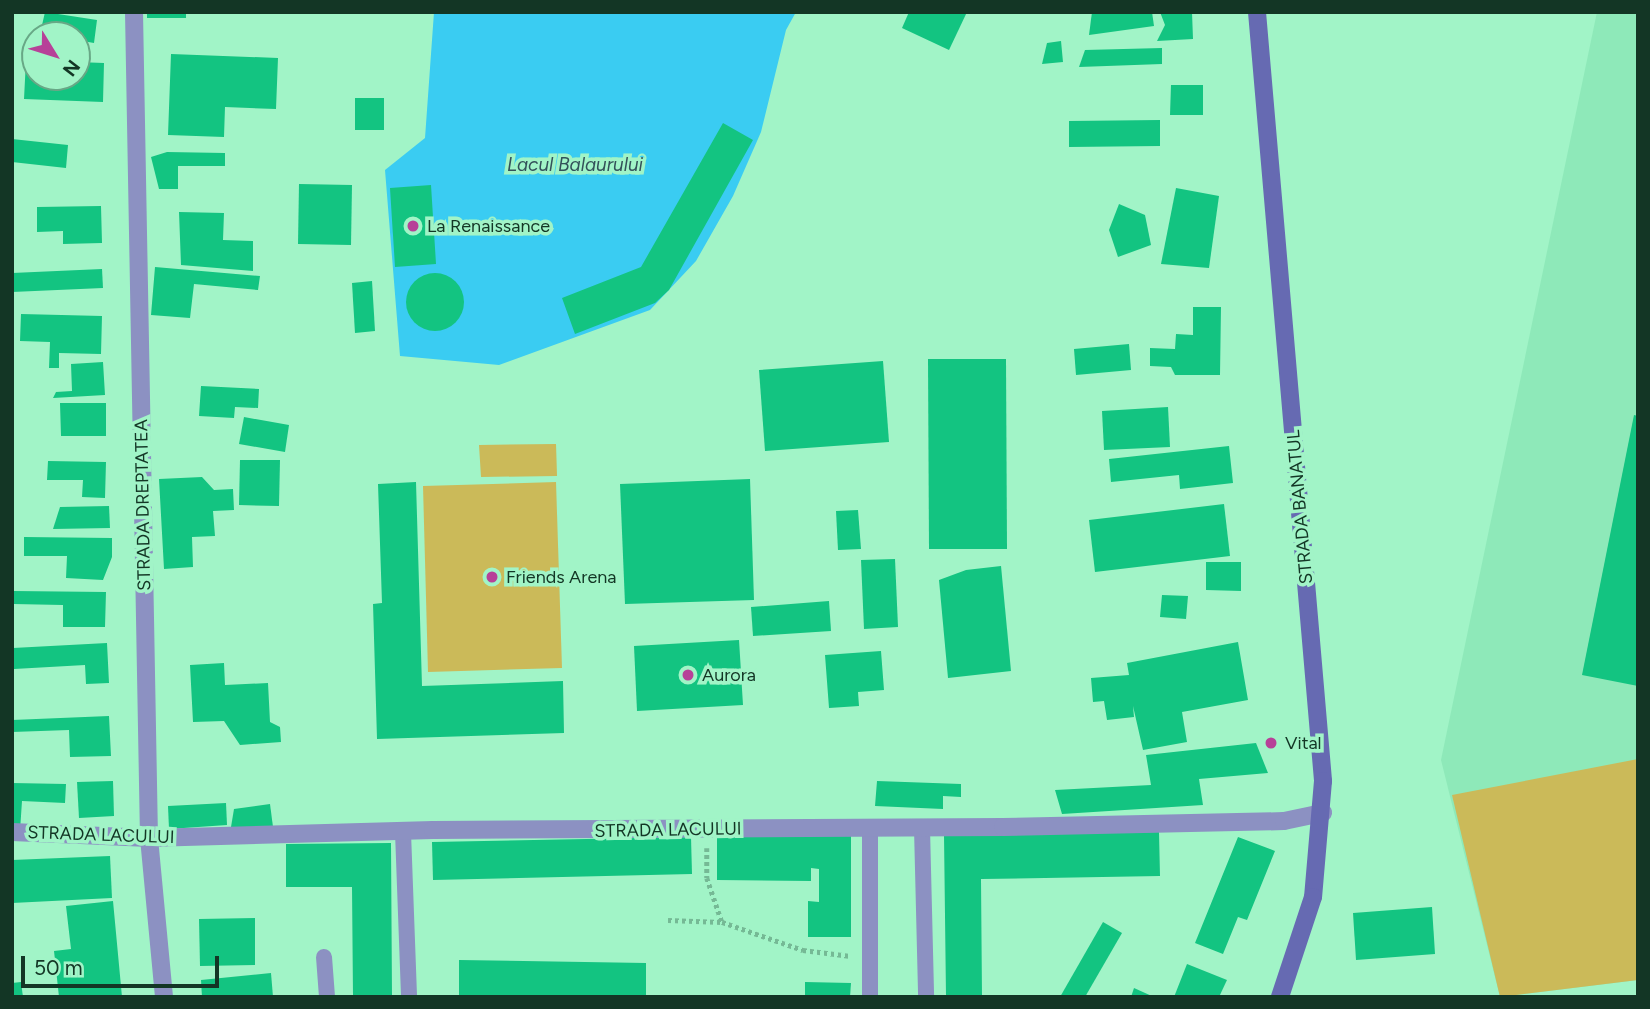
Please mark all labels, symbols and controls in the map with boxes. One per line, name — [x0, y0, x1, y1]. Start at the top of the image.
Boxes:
north arrow — [21, 21, 91, 91]
text: N — [58, 55, 85, 81]
water label: Lacul Balaurului — [507, 154, 643, 176]
place label: La Renaissance — [427, 215, 550, 237]
marker: La Renaissance — [405, 218, 421, 234]
street label: STRADA DREPTATEA — [131, 419, 155, 591]
street label: STRADA BANATUL — [1283, 429, 1317, 585]
place label: Friends Arena — [506, 566, 616, 588]
marker: Friends Arena — [484, 569, 500, 585]
place label: Aurora — [702, 664, 756, 686]
marker: Aurora — [680, 667, 696, 683]
place label: Vital — [1285, 732, 1322, 754]
marker: Vital — [1263, 735, 1279, 751]
street label: STRADA LACULUI — [594, 818, 742, 842]
street label: STRADA LACULUI — [27, 822, 175, 848]
scale bar — [24, 942, 222, 986]
text: 50 m — [34, 955, 83, 980]

